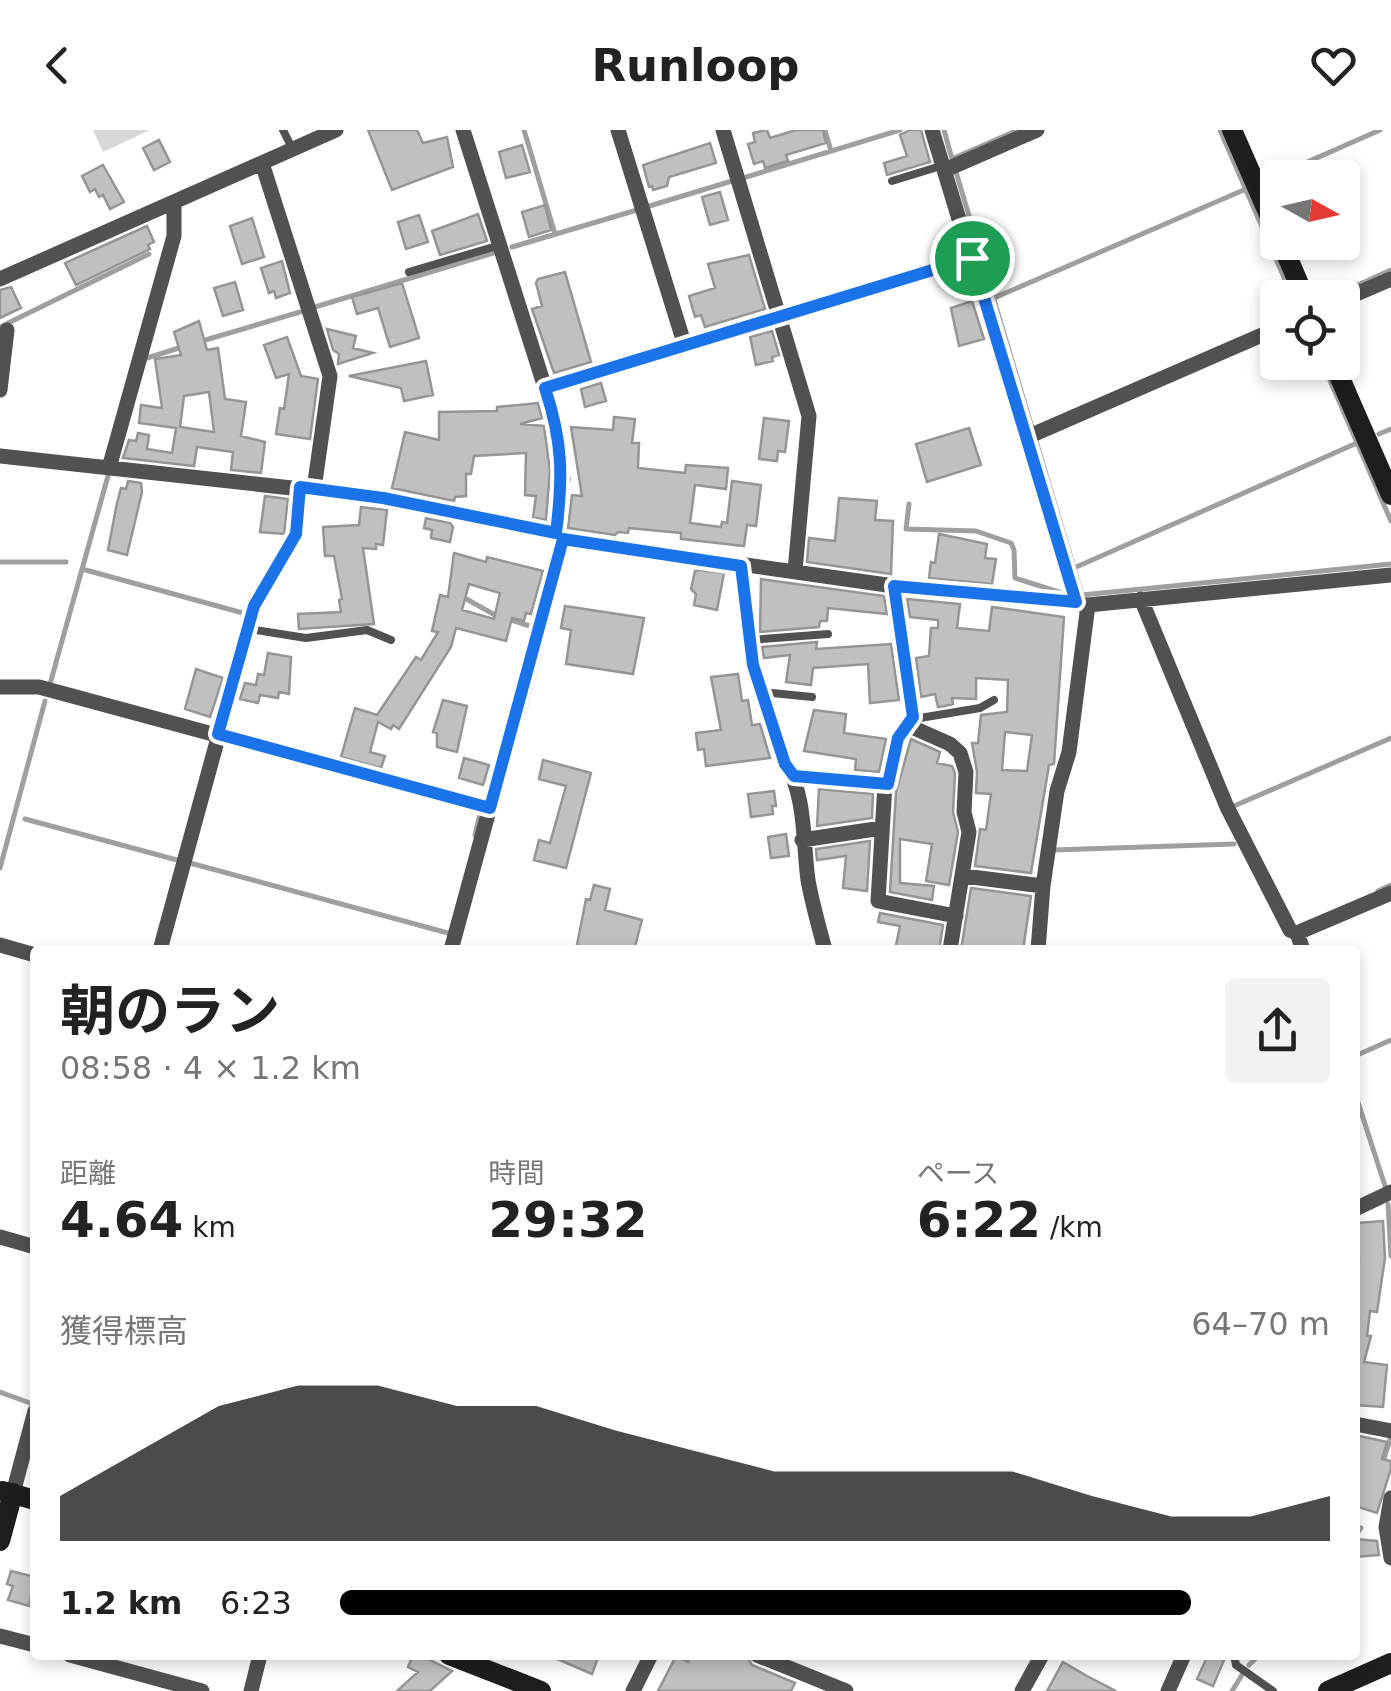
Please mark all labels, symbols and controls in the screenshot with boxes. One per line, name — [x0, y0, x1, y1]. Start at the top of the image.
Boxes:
icon: back — [30, 38, 85, 93]
icon: heart — [1306, 38, 1361, 93]
text: Runloop — [591, 39, 800, 92]
north arrow — [1260, 160, 1360, 260]
map controls — [1260, 160, 1360, 380]
pin — [930, 216, 1015, 301]
icon: arrive — [945, 231, 1000, 286]
button: locate — [1260, 280, 1360, 380]
button: share — [1225, 978, 1330, 1083]
text: 朝のラン — [60, 979, 280, 1043]
text: 08:58 · 4 × 1.2 km — [60, 1049, 361, 1087]
text: 距離 — [60, 1157, 116, 1190]
text: 時間 — [488, 1157, 544, 1190]
text: ペース — [917, 1157, 999, 1190]
text: 4.64 — [60, 1191, 183, 1249]
text: 29:32 — [488, 1191, 647, 1249]
text: 6:22 — [917, 1191, 1041, 1249]
text: km — [183, 1211, 236, 1244]
text: /km — [1041, 1211, 1103, 1244]
text: 64–70 m — [1191, 1305, 1330, 1343]
text: 獲得標高 — [60, 1312, 188, 1350]
text: 1.2 km — [60, 1584, 182, 1622]
text: 6:23 — [220, 1584, 292, 1622]

